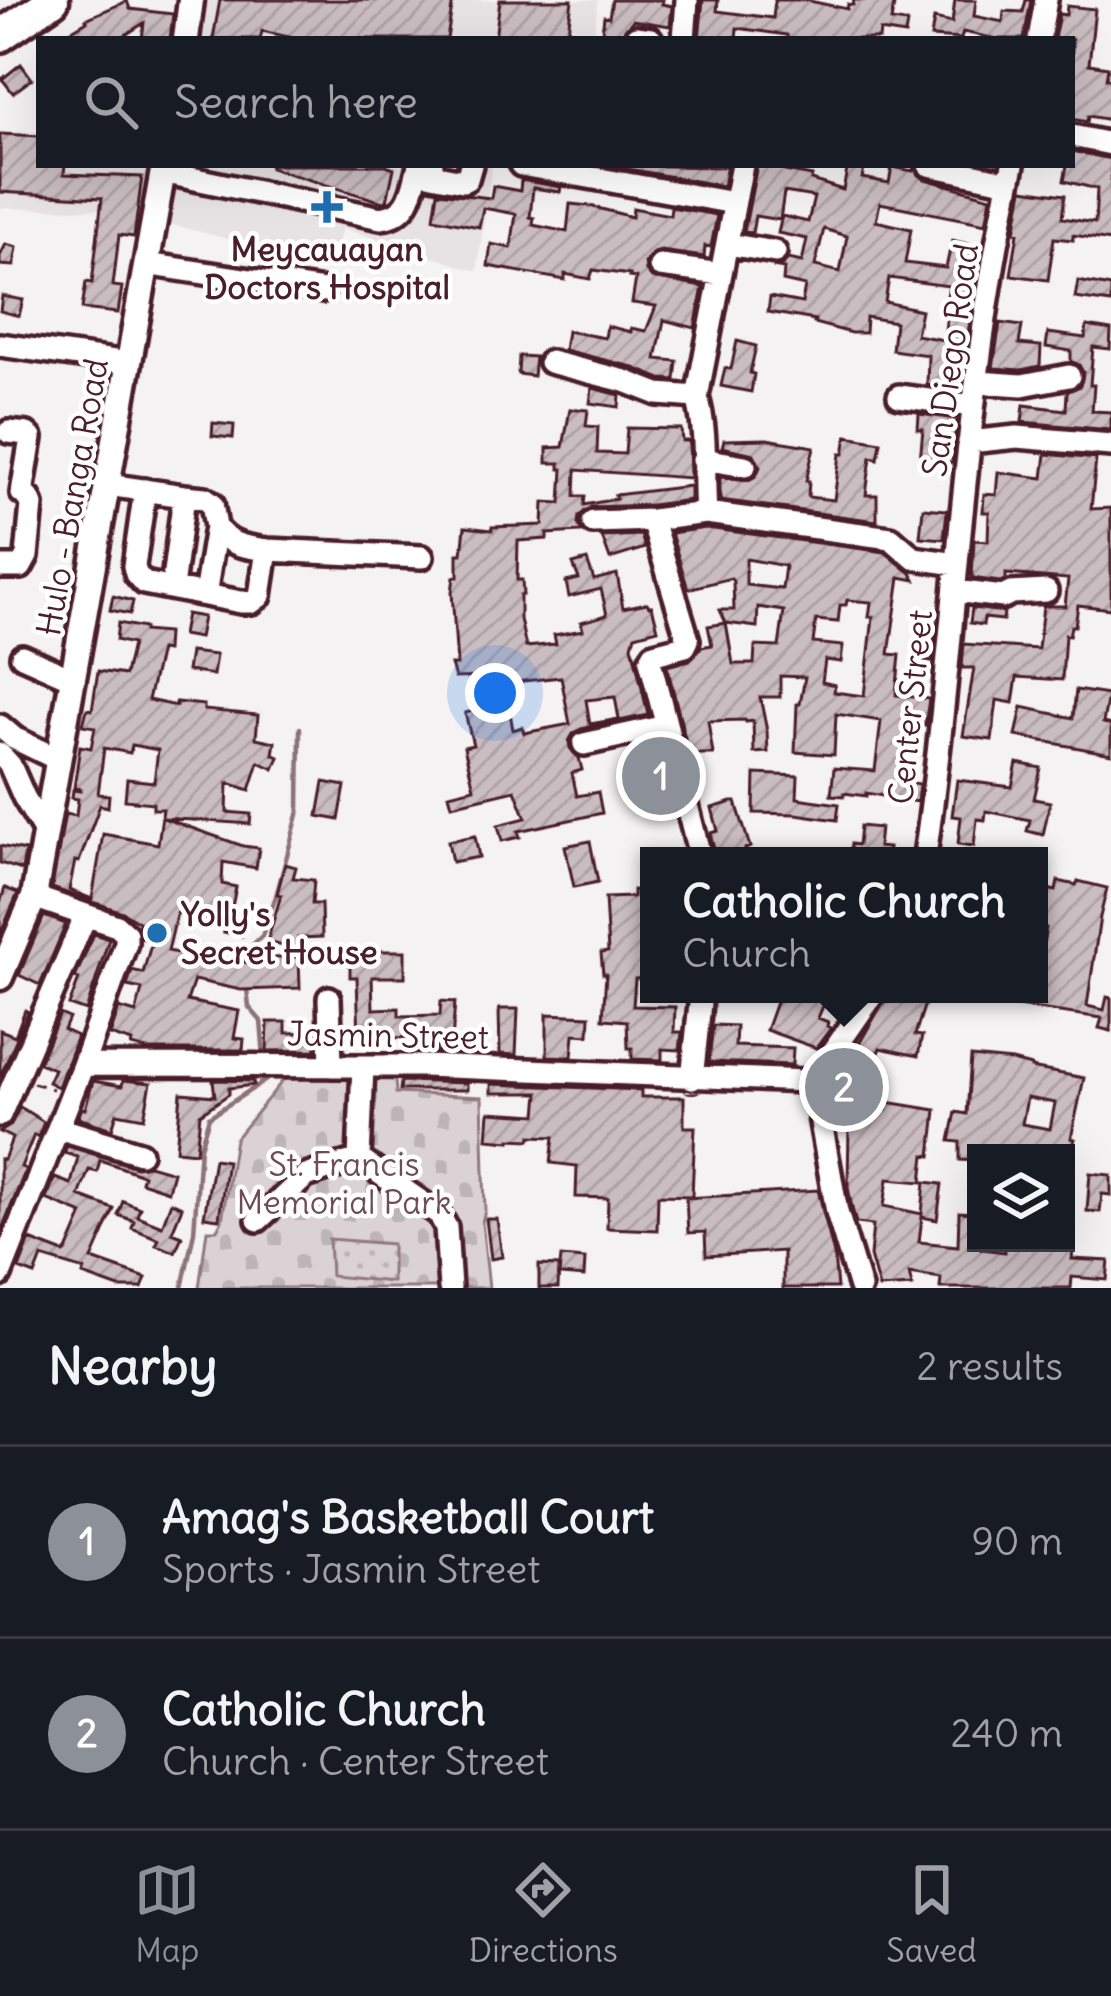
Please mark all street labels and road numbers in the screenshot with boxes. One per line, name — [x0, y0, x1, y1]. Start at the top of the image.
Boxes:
street label: San Diego Road — [913, 241, 987, 479]
street label: Hulo - Banga Road — [27, 355, 117, 639]
street label: Center Street — [879, 608, 941, 806]
street label: Jasmin Street — [287, 1012, 489, 1058]

